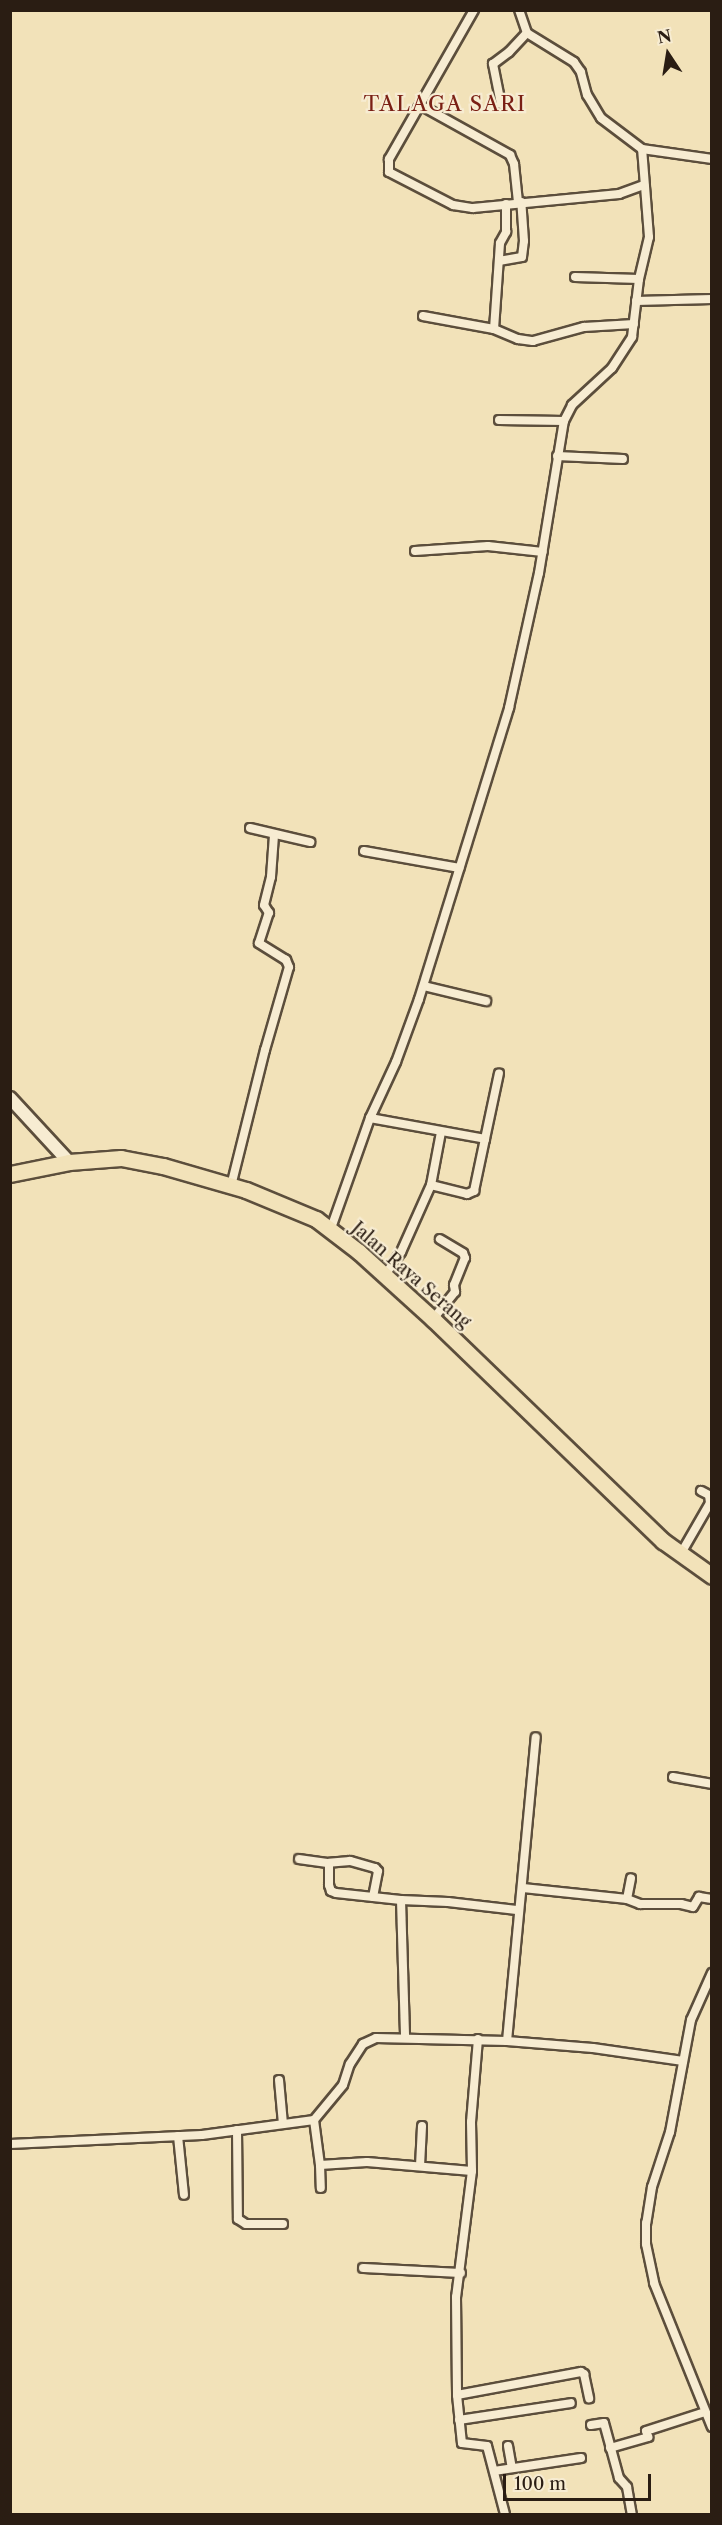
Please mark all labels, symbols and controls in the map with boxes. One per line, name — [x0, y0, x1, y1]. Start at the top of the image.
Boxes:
north arrow — [638, 24, 698, 84]
text: N — [655, 25, 673, 48]
district label: TALAGA SARI — [363, 91, 527, 117]
street label: Jalan Raya Serang — [347, 1217, 475, 1333]
scale bar — [506, 2462, 654, 2500]
text: 100 m — [514, 2473, 566, 2495]

